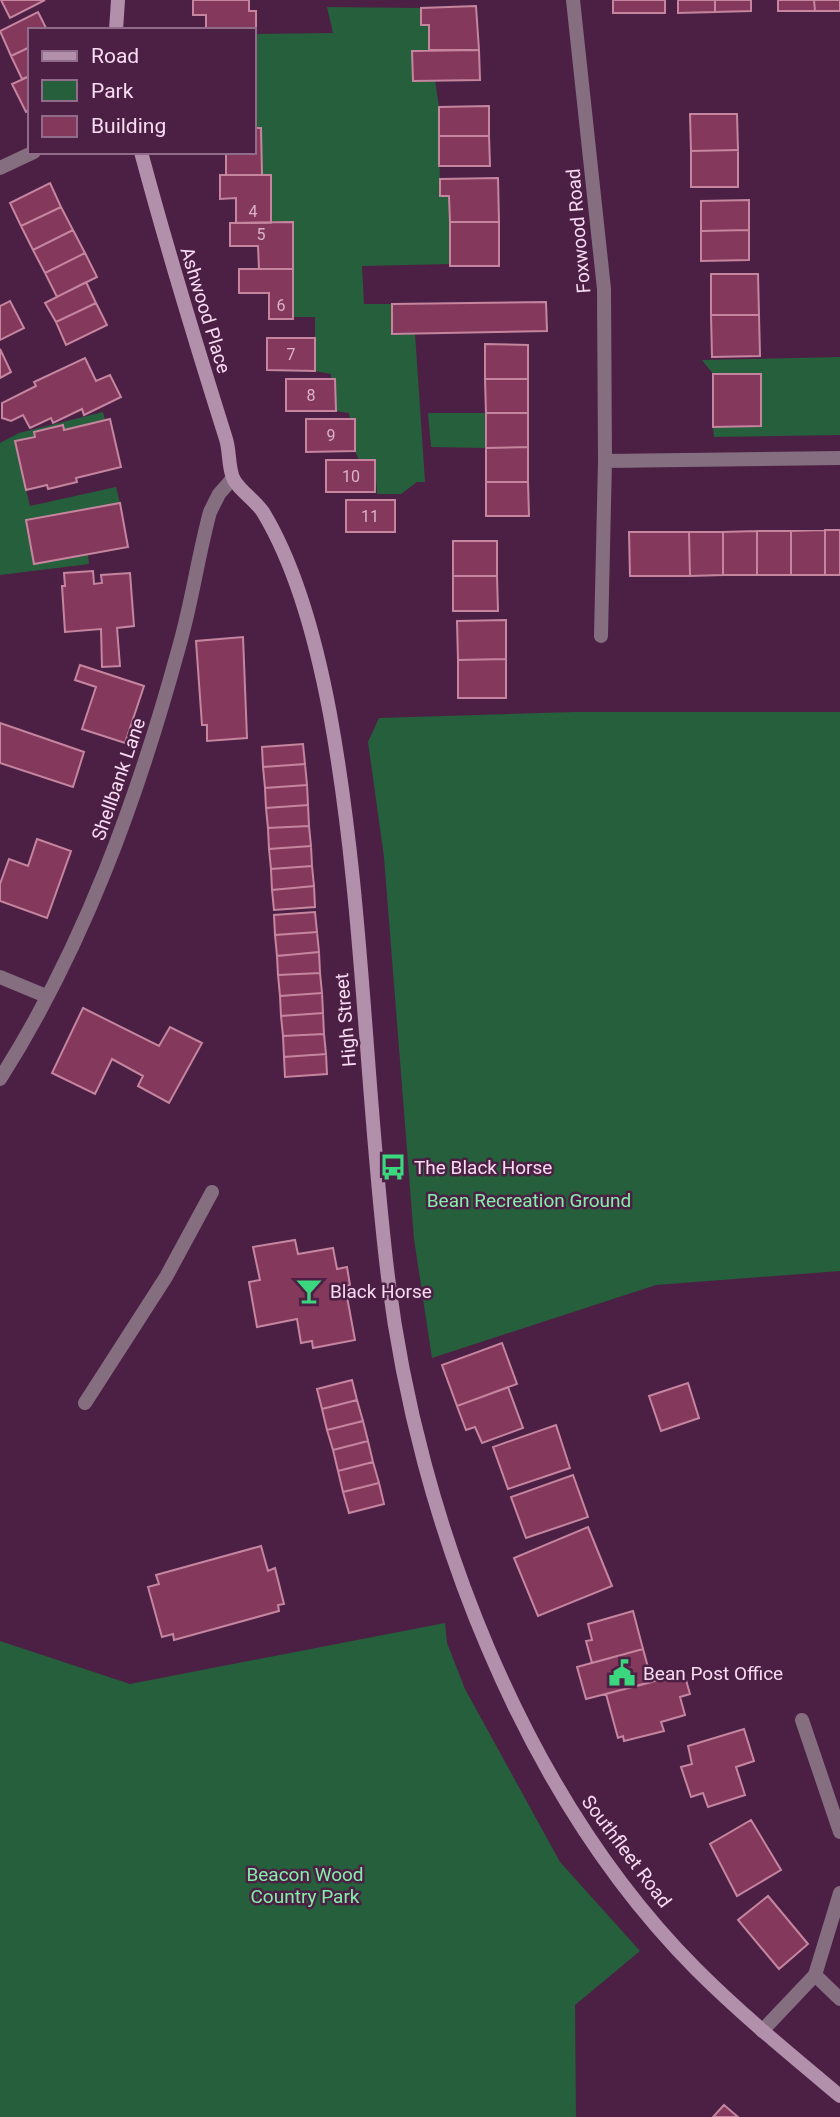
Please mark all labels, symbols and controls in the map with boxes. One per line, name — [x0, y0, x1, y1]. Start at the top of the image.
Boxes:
legend — [28, 28, 256, 154]
text: Road — [91, 44, 139, 68]
text: Park — [91, 79, 134, 103]
text: Building — [91, 114, 166, 138]
street label: Foxwood Road — [562, 168, 595, 294]
house number: 4 — [249, 202, 258, 221]
house number: 5 — [257, 225, 266, 244]
street label: Ashwood Place — [175, 244, 236, 376]
house number: 6 — [277, 296, 286, 315]
house number: 7 — [287, 345, 296, 364]
house number: 8 — [307, 386, 316, 405]
house number: 9 — [327, 426, 336, 445]
house number: 10 — [342, 467, 360, 486]
house number: 11 — [361, 507, 379, 526]
street label: Shellbank Lane — [87, 715, 150, 843]
street label: High Street — [330, 972, 361, 1068]
bus stop icon: The Black Horse — [378, 1152, 408, 1182]
place label: The Black Horse — [414, 1156, 552, 1179]
park label: Bean Recreation Ground — [427, 1189, 631, 1212]
bar icon: Black Horse — [294, 1276, 324, 1306]
place label: Black Horse — [330, 1280, 432, 1303]
public building icon: Bean Post Office — [607, 1658, 637, 1688]
place label: Bean Post Office — [643, 1662, 783, 1685]
street label: Southfleet Road — [577, 1791, 676, 1912]
park label: Beacon Wood Country Park — [246, 1863, 364, 1908]

